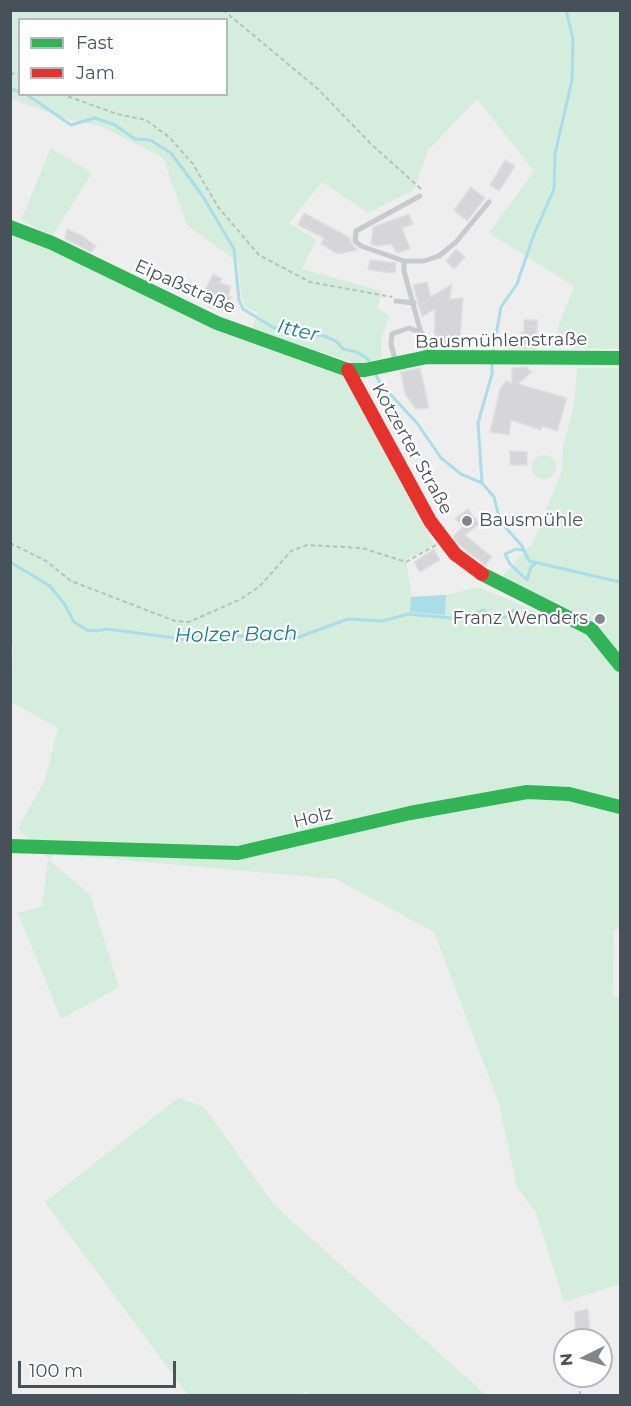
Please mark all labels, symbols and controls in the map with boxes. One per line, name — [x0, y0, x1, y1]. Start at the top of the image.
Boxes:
legend — [18, 18, 228, 96]
text: Fast — [76, 32, 114, 54]
text: Jam — [76, 62, 115, 84]
street label: Eipaßstraße — [131, 255, 239, 319]
water label: Itter — [275, 315, 321, 347]
street label: Bausmühlenstraße — [415, 329, 587, 353]
street label: Kotzerter Straße — [367, 380, 457, 518]
place label: Bausmühle — [479, 510, 583, 532]
marker: Bausmühle — [460, 514, 474, 528]
place label: Franz Wenders — [453, 608, 588, 630]
marker: Franz Wenders — [593, 612, 607, 626]
water label: Holzer Bach — [174, 622, 298, 648]
street label: Holz — [291, 803, 335, 833]
north arrow — [553, 1328, 613, 1388]
scale bar — [21, 1349, 178, 1387]
text: N — [557, 1352, 577, 1367]
text: 100 m — [29, 1360, 83, 1382]

